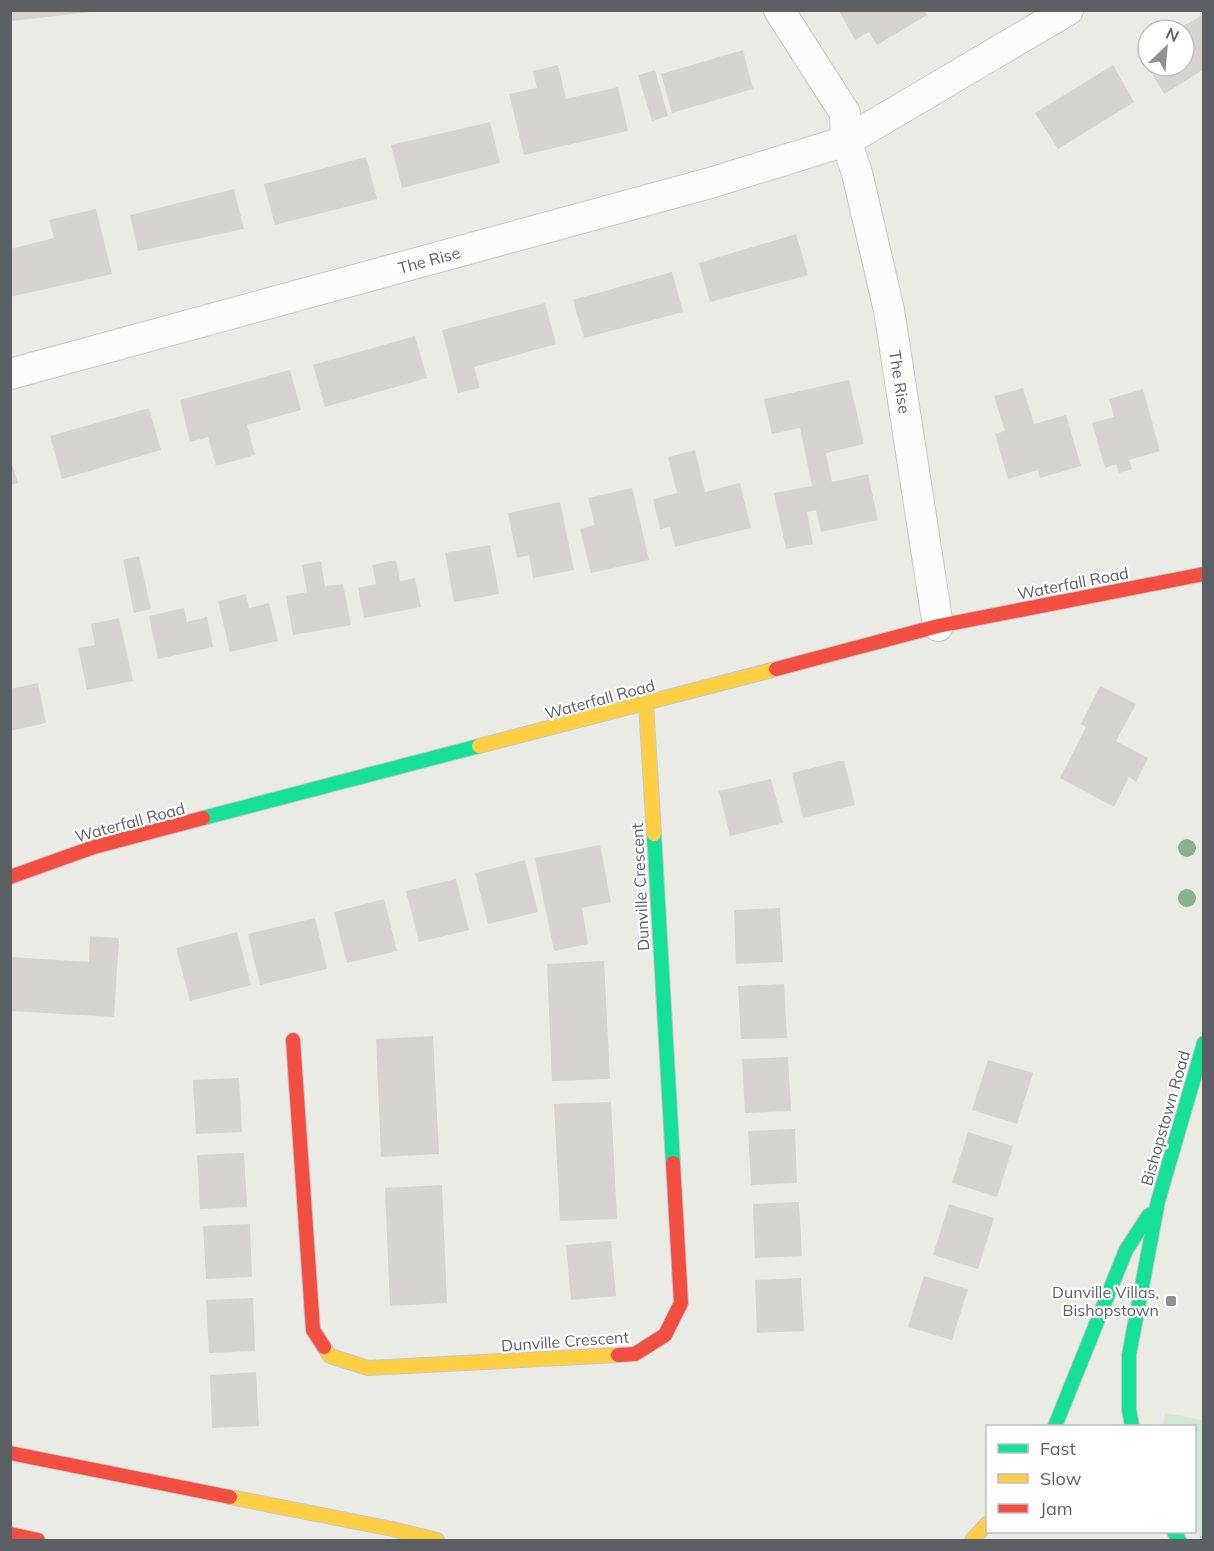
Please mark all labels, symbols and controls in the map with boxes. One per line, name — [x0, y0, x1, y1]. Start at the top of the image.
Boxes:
north arrow — [1136, 18, 1196, 78]
text: N — [1163, 23, 1182, 46]
street label: The Rise — [396, 242, 462, 278]
street label: The Rise — [885, 349, 915, 415]
street label: Waterfall Road — [1016, 562, 1130, 604]
street label: Waterfall Road — [543, 675, 657, 723]
street label: Waterfall Road — [73, 798, 187, 846]
street label: Dunville Crescent — [627, 822, 653, 951]
street label: Bishopstown Road — [1136, 1048, 1194, 1188]
place label: Dunville Villas, Bishopstown — [1052, 1282, 1159, 1320]
marker: Dunville Villas, Bishopstown — [1164, 1294, 1178, 1308]
street label: Dunville Crescent — [500, 1327, 630, 1355]
legend — [986, 1425, 1196, 1533]
text: Fast — [1040, 1437, 1076, 1460]
text: Slow — [1040, 1467, 1082, 1490]
text: Jam — [1040, 1497, 1073, 1520]

